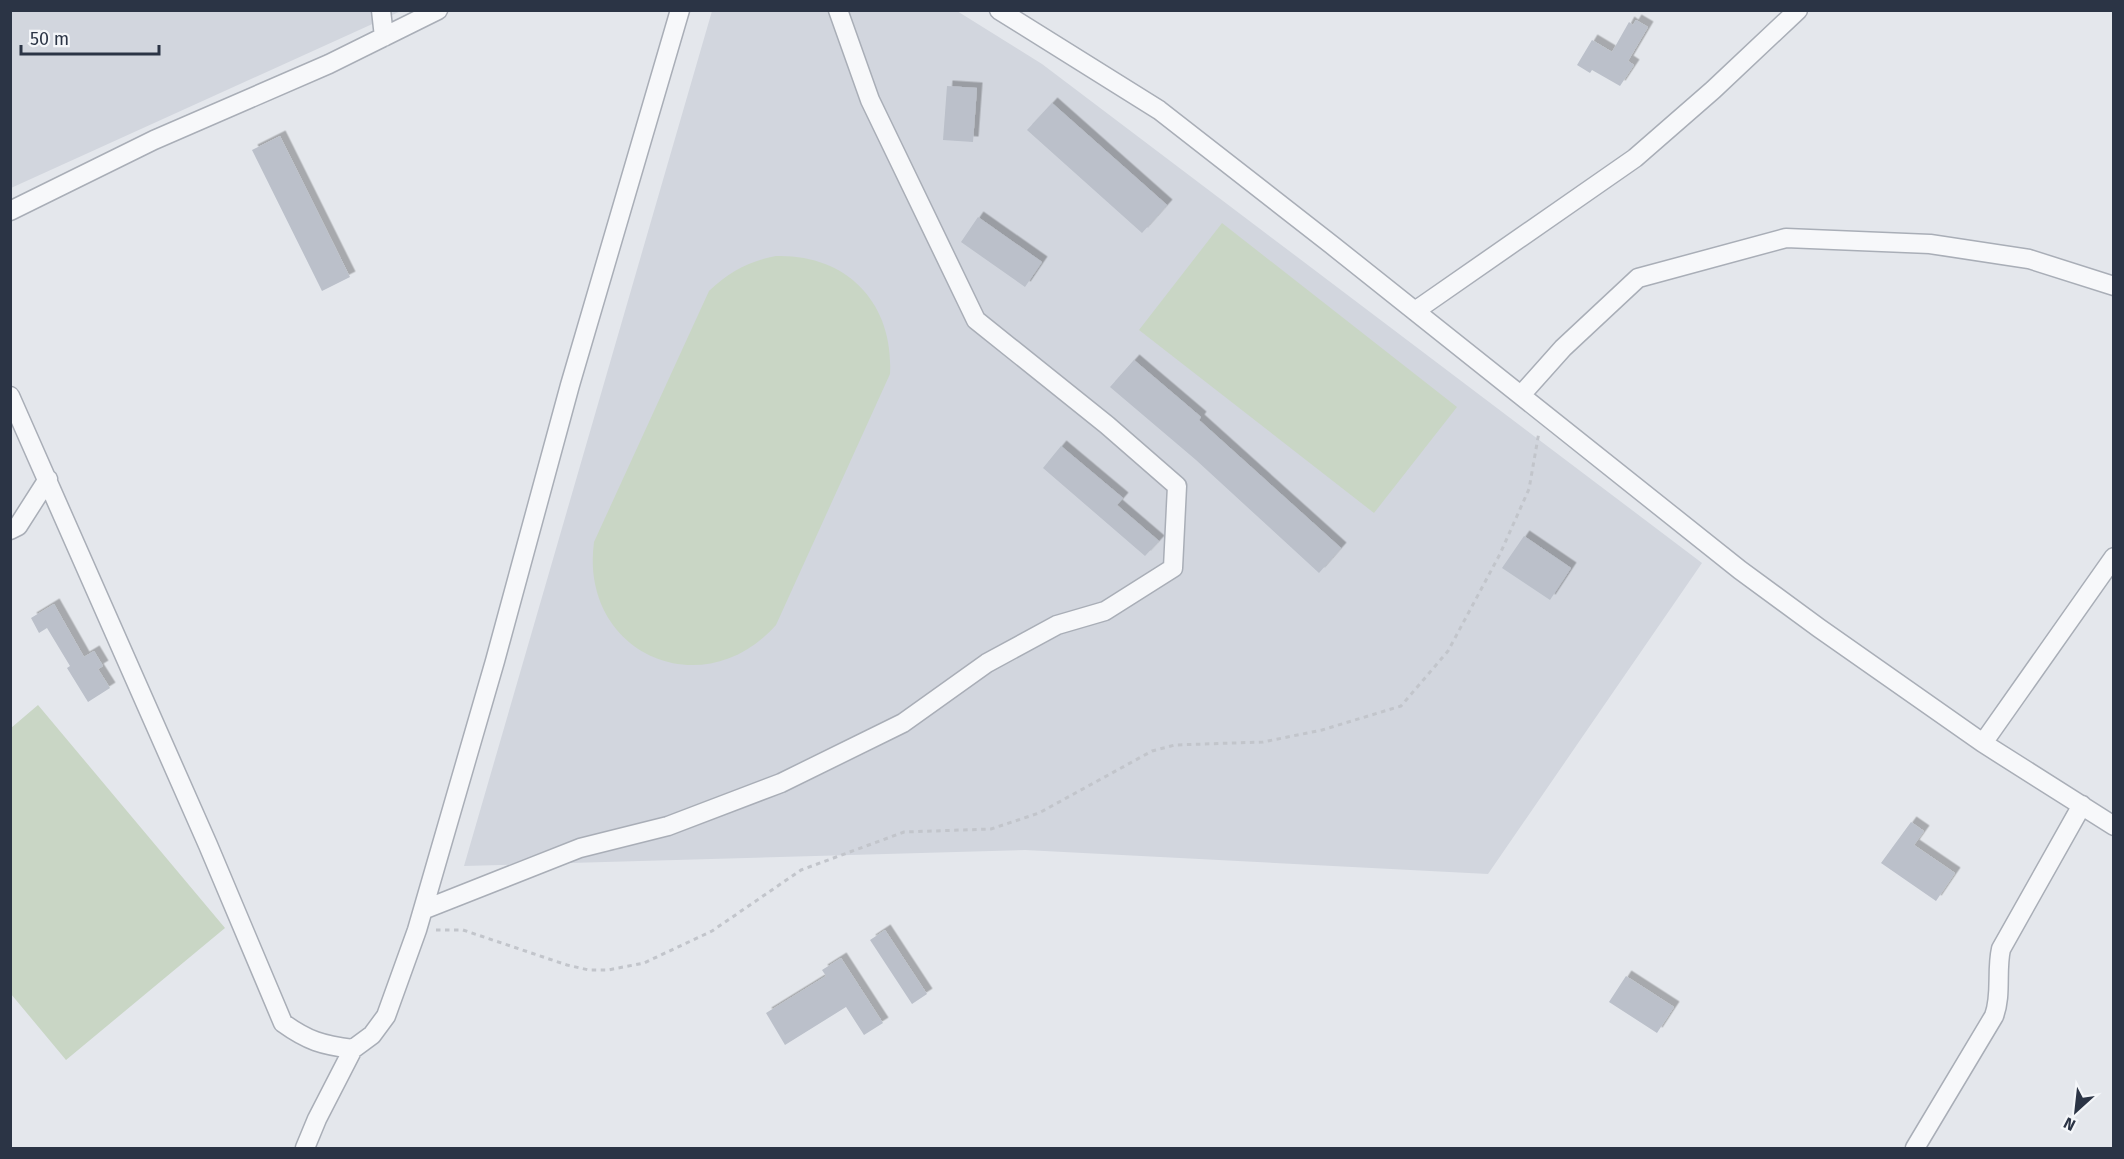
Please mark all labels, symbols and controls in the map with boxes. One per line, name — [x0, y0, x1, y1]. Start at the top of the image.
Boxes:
scale bar — [21, 18, 159, 56]
text: 50 m — [30, 28, 69, 50]
north arrow — [2046, 1081, 2106, 1141]
text: N — [2060, 1113, 2078, 1135]

